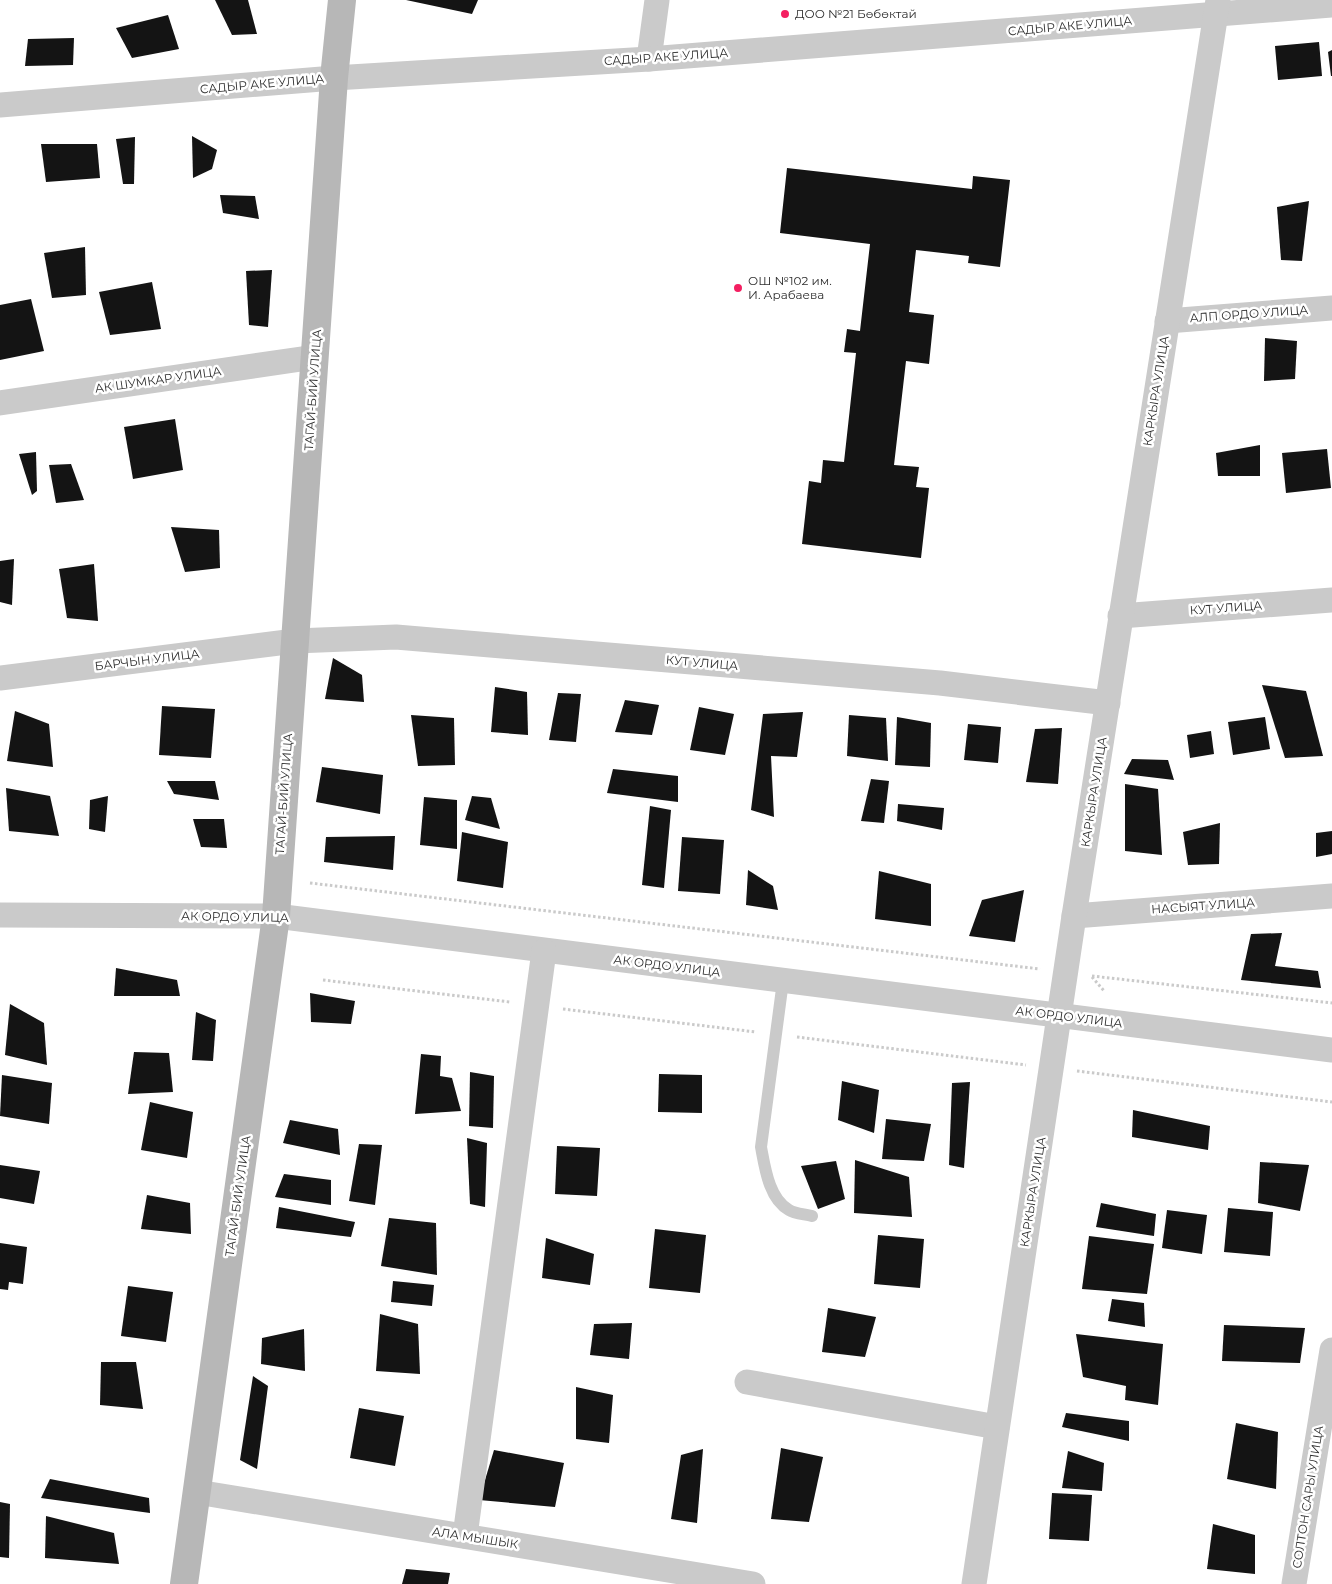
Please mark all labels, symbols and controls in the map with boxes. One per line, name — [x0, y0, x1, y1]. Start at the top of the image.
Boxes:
place label: ДОО №21 Бөбөктай — [795, 6, 917, 21]
marker: ДОО №21 Бөбөктай — [779, 8, 791, 20]
street label: САДЫР АКЕ УЛИЦА — [1007, 13, 1133, 38]
street label: САДЫР АКЕ УЛИЦА — [603, 45, 729, 68]
street label: САДЫР АКЕ УЛИЦА — [199, 71, 325, 96]
place label: ОШ №102 им. И. Арабаева — [748, 273, 832, 302]
marker: ОШ №102 им. И. Арабаева — [732, 282, 744, 294]
street label: АЛП ОРДО УЛИЦА — [1189, 302, 1309, 325]
street label: ТАГАЙ-БИЙ УЛИЦА — [301, 329, 324, 451]
street label: КАРКЫРА УЛИЦА — [1139, 335, 1172, 447]
street label: АК ШУМКАР УЛИЦА — [94, 363, 222, 396]
street label: КУТ УЛИЦА — [1189, 597, 1263, 618]
street label: БАРЧЫН УЛИЦА — [94, 646, 200, 673]
street label: КУТ УЛИЦА — [665, 652, 739, 673]
street label: ТАГАЙ-БИЙ УЛИЦА — [272, 733, 295, 855]
street label: КАРКЫРА УЛИЦА — [1077, 736, 1110, 848]
street label: НАСЫЯТ УЛИЦА — [1151, 894, 1255, 917]
street label: АК ОРДО УЛИЦА — [181, 908, 289, 925]
street label: АК ОРДО УЛИЦА — [613, 951, 722, 980]
street label: АК ОРДО УЛИЦА — [1015, 1002, 1124, 1031]
street label: ТАГАЙ-БИЙ УЛИЦА — [222, 1134, 253, 1257]
street label: КАРКЫРА УЛИЦА — [1016, 1136, 1049, 1248]
street label: СОЛТОН САРЫ УЛИЦА — [1289, 1424, 1326, 1569]
street label: АЛА МЫШЫК — [431, 1523, 520, 1552]

